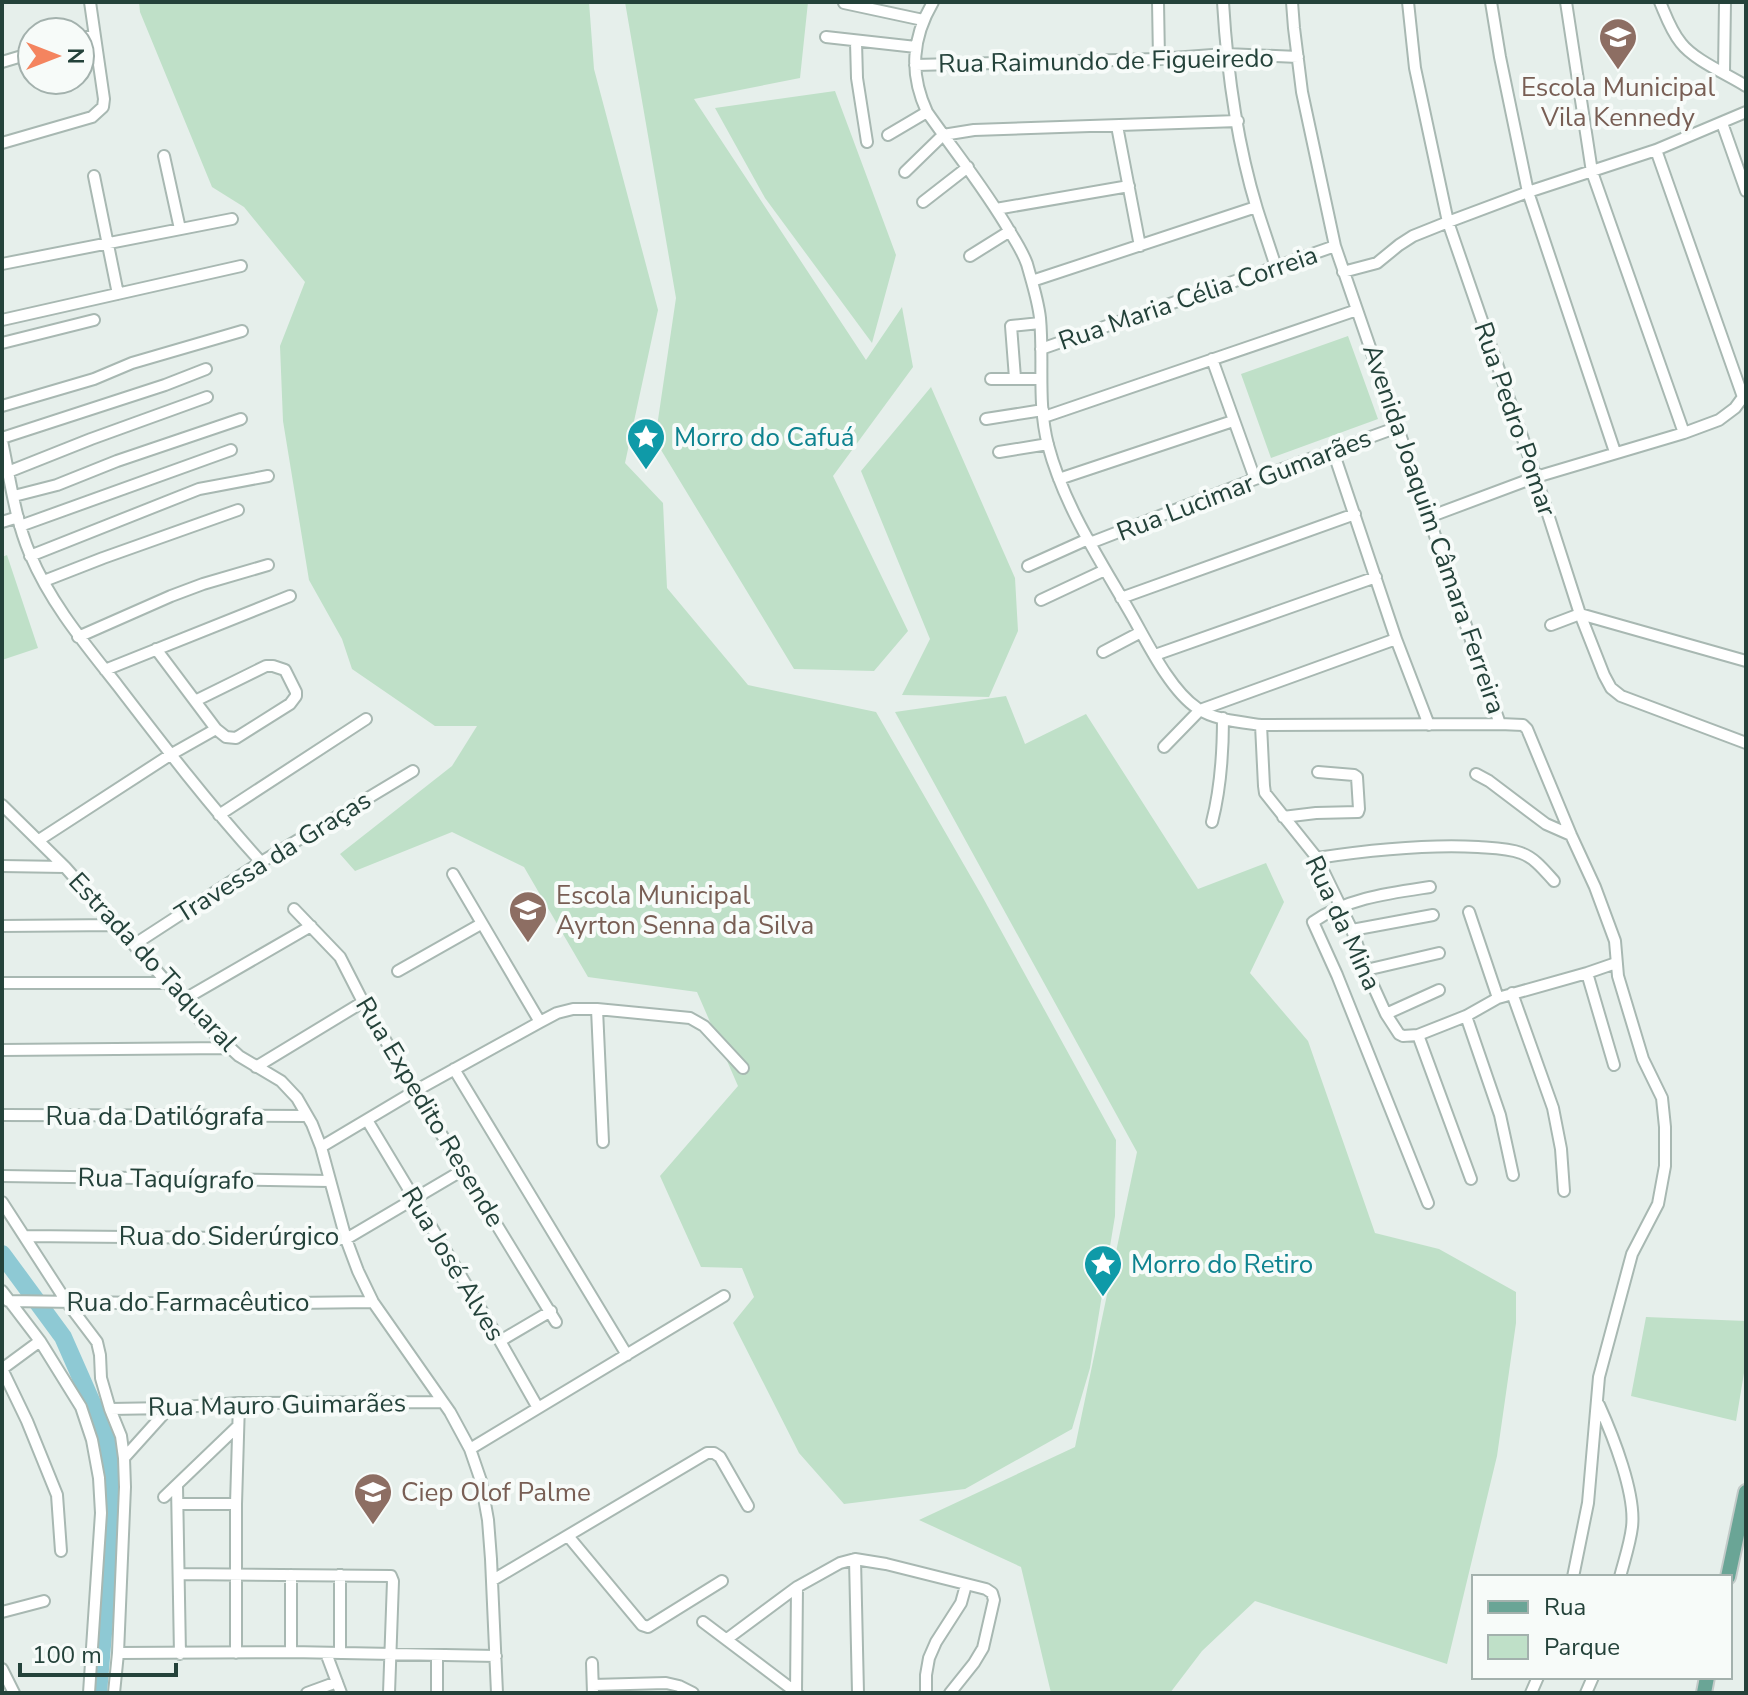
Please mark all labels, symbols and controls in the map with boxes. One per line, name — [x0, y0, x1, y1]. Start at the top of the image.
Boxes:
north arrow — [16, 16, 96, 96]
school or university icon: Escola Municipal Vila Kennedy — [1597, 16, 1639, 71]
street label: Rua Raimundo de Figueiredo — [938, 41, 1274, 81]
text: N — [60, 48, 90, 64]
place label: Escola Municipal Vila Kennedy — [1521, 70, 1715, 135]
street label: Rua Maria Célia Correia — [1054, 237, 1322, 359]
street label: Rua Pedro Pomar — [1465, 317, 1565, 521]
street label: Avenida Joaquim Câmara Ferreira — [1354, 340, 1514, 718]
place icon: Morro do Cafuá — [625, 416, 667, 471]
place label: Morro do Cafuá — [674, 420, 854, 455]
street label: Rua Lucimar Gumarães — [1112, 420, 1376, 550]
street label: Travessa da Graças — [168, 783, 378, 931]
street label: Rua da Mina — [1297, 850, 1389, 996]
street label: Estrada do Taquaral — [61, 865, 245, 1059]
place label: Escola Municipal Ayrton Senna da Silva — [556, 878, 814, 943]
school or university icon: Escola Municipal Ayrton Senna da Silva — [507, 889, 549, 944]
street label: Rua Expedito Resende — [347, 990, 513, 1234]
street label: Rua da Datilógrafa — [46, 1099, 264, 1134]
street label: Rua Taquígrafo — [77, 1160, 255, 1198]
street label: Rua José Alves — [393, 1180, 513, 1348]
street label: Rua do Siderúrgico — [119, 1219, 339, 1254]
place icon: Morro do Retiro — [1082, 1243, 1124, 1298]
place label: Morro do Retiro — [1131, 1247, 1313, 1282]
street label: Rua do Farmacêutico — [66, 1285, 310, 1320]
street label: Rua Mauro Guimarães — [148, 1385, 406, 1425]
school or university icon: Ciep Olof Palme — [352, 1471, 394, 1526]
place label: Ciep Olof Palme — [401, 1475, 591, 1510]
legend — [1472, 1575, 1732, 1679]
text: Rua — [1544, 1591, 1586, 1623]
scale bar — [20, 1627, 176, 1677]
text: Parque — [1544, 1631, 1620, 1663]
text: 100 m — [32, 1639, 102, 1671]

